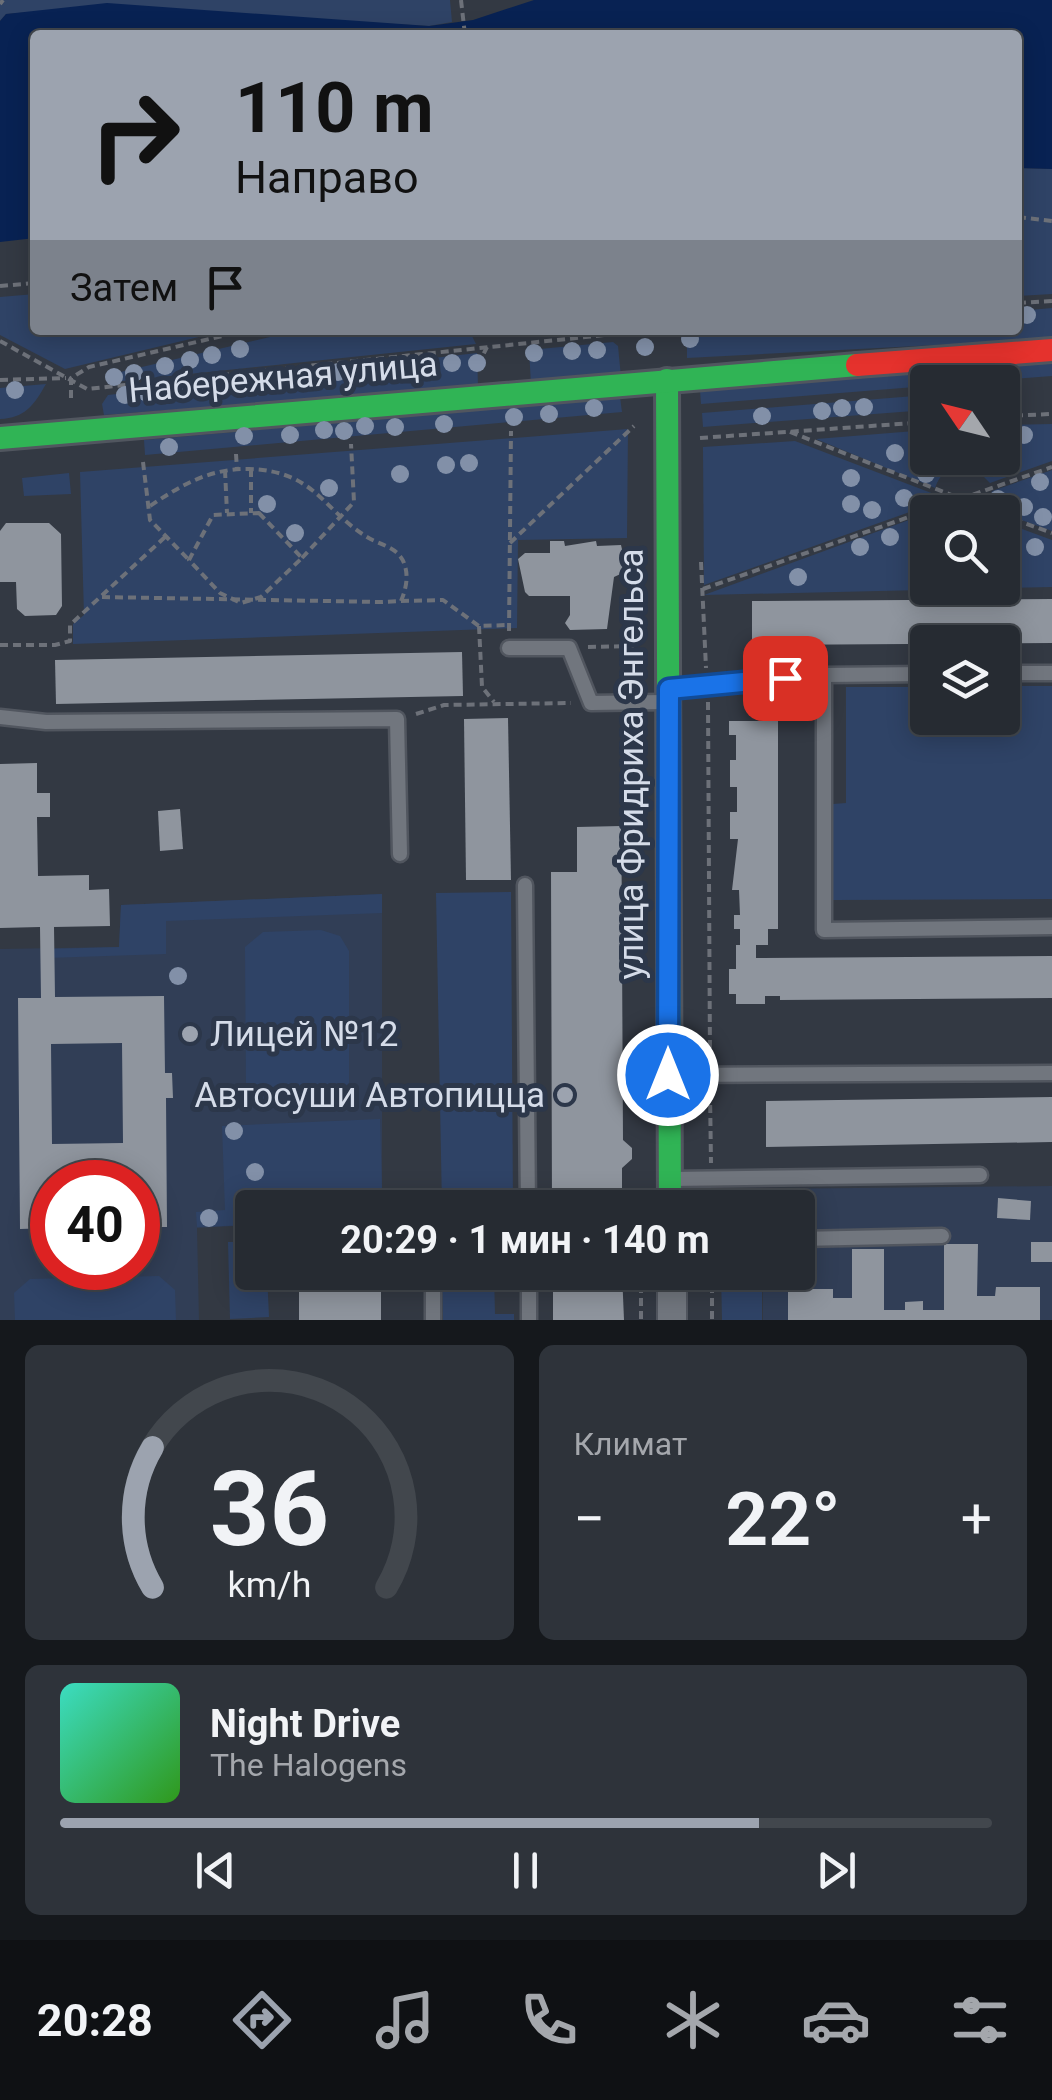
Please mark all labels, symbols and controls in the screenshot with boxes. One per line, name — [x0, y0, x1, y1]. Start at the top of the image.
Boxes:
text: 110 m — [235, 67, 434, 149]
icon: right — [70, 70, 200, 200]
text: Направо — [235, 151, 419, 204]
icon: arrive — [198, 260, 253, 315]
text: Затем — [70, 266, 178, 310]
street label: Набережная улица — [127, 344, 439, 411]
north arrow — [910, 365, 1020, 475]
map controls — [910, 365, 1020, 735]
button: search — [910, 495, 1020, 605]
street label: улица Фридриха Энгельса — [611, 549, 652, 980]
button: layers — [910, 625, 1020, 735]
pin — [743, 636, 828, 721]
icon: arrive — [758, 651, 813, 706]
place label: Лицей №12 — [210, 1014, 399, 1055]
marker: Лицей №12 — [179, 1023, 201, 1045]
position arrow — [616, 1023, 720, 1127]
place label: Автосуши Автопицца — [195, 1075, 545, 1116]
marker: Автосуши Автопицца — [554, 1084, 576, 1106]
speed limit sign: 40 — [30, 1160, 160, 1290]
text: 20:29 · 1 мин · 140 m — [340, 1218, 710, 1262]
text: Климат — [574, 1425, 687, 1463]
text: 36 — [210, 1449, 329, 1570]
text: 22° — [725, 1475, 841, 1563]
text: − — [574, 1487, 605, 1551]
text: + — [961, 1487, 992, 1551]
text: km/h — [227, 1564, 311, 1606]
text: Night Drive — [210, 1702, 400, 1746]
text: The Halogens — [210, 1746, 407, 1784]
icon: previous — [188, 1843, 243, 1898]
icon: pause — [498, 1843, 553, 1898]
icon: next — [809, 1843, 864, 1898]
icon: directions — [227, 1985, 297, 2055]
icon: music — [370, 1985, 440, 2055]
icon: phone — [514, 1985, 584, 2055]
icon: climate — [658, 1985, 728, 2055]
icon: car — [801, 1985, 871, 2055]
icon: filters — [945, 1985, 1015, 2055]
text: 20:28 — [37, 1994, 153, 2047]

